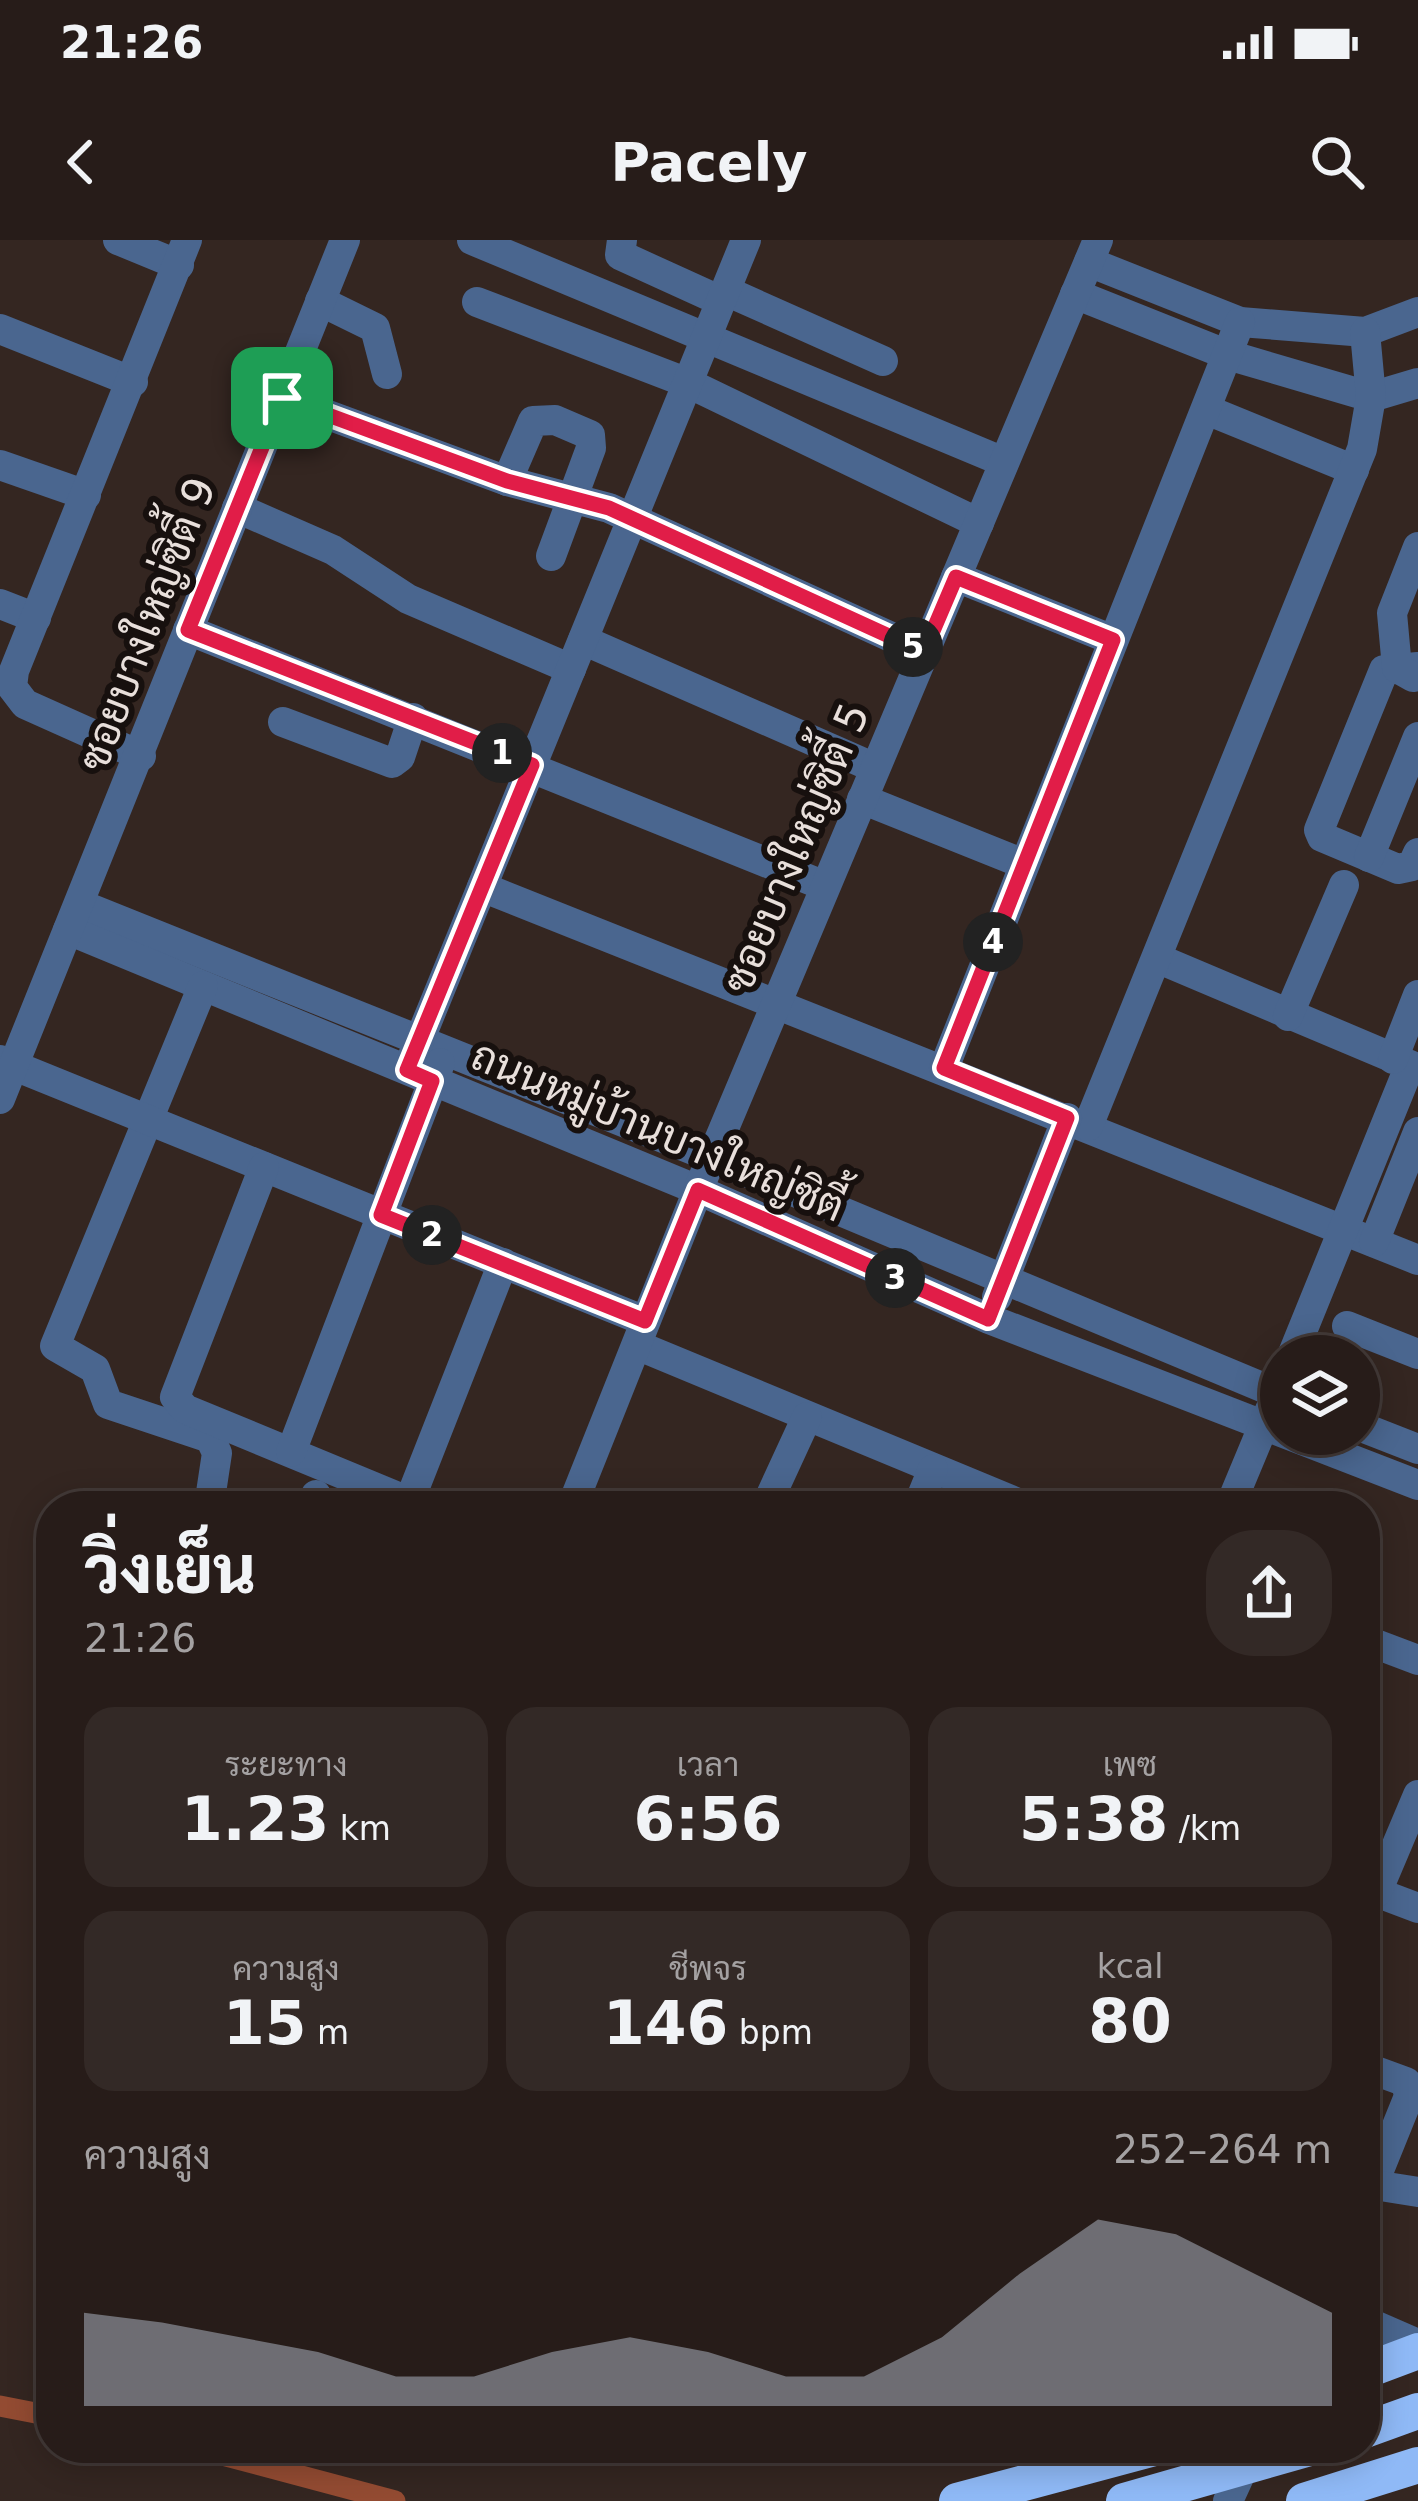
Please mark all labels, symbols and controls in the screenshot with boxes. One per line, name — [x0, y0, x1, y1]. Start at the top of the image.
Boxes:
text: 21:26 — [60, 16, 203, 69]
icon: back — [48, 129, 114, 195]
icon: search — [1304, 129, 1370, 195]
text: Pacely — [611, 131, 807, 194]
pin — [231, 347, 333, 449]
icon: arrive — [249, 365, 315, 431]
street label: ซอยบางใหญ่ซิตี้ 9 — [55, 465, 226, 778]
pin: 5 — [883, 617, 943, 677]
text: 5 — [902, 627, 924, 666]
street label: ซอยบางใหญ่ซิตี้ 5 — [699, 690, 880, 1001]
pin: 1 — [472, 723, 532, 783]
text: 1 — [491, 733, 513, 772]
pin: 4 — [963, 912, 1023, 972]
text: 4 — [982, 922, 1004, 961]
street label: ถนนหมู่บ้านบางใหญ่ซิตี้ — [463, 1016, 859, 1236]
pin: 2 — [402, 1205, 462, 1265]
text: 2 — [421, 1215, 443, 1254]
pin: 3 — [865, 1248, 925, 1308]
text: 3 — [884, 1258, 906, 1297]
map controls — [1260, 1335, 1380, 1455]
button: layers — [1260, 1335, 1380, 1455]
button: share — [1206, 1530, 1332, 1656]
text: วิ่งเย็น — [84, 1532, 256, 1609]
text: 21:26 — [84, 1616, 196, 1661]
text: ระยะทาง — [225, 1745, 347, 1784]
text: เวลา — [677, 1745, 739, 1784]
text: เพซ — [1103, 1745, 1157, 1784]
text: 1.23 — [181, 1784, 329, 1854]
text: 6:56 — [633, 1784, 783, 1854]
text: 5:38 — [1019, 1784, 1168, 1854]
text: km — [329, 1809, 391, 1848]
text: /km — [1168, 1809, 1241, 1848]
text: kcal — [1097, 1947, 1163, 1986]
text: ความสูง — [232, 1949, 340, 1988]
text: ชีพจร — [669, 1949, 747, 1988]
text: 80 — [1088, 1986, 1172, 2056]
text: 15 — [223, 1988, 306, 2058]
text: 146 — [603, 1988, 728, 2058]
text: m — [306, 2013, 349, 2052]
text: bpm — [728, 2013, 813, 2052]
text: 252–264 m — [1113, 2127, 1332, 2172]
text: ความสูง — [84, 2133, 211, 2178]

